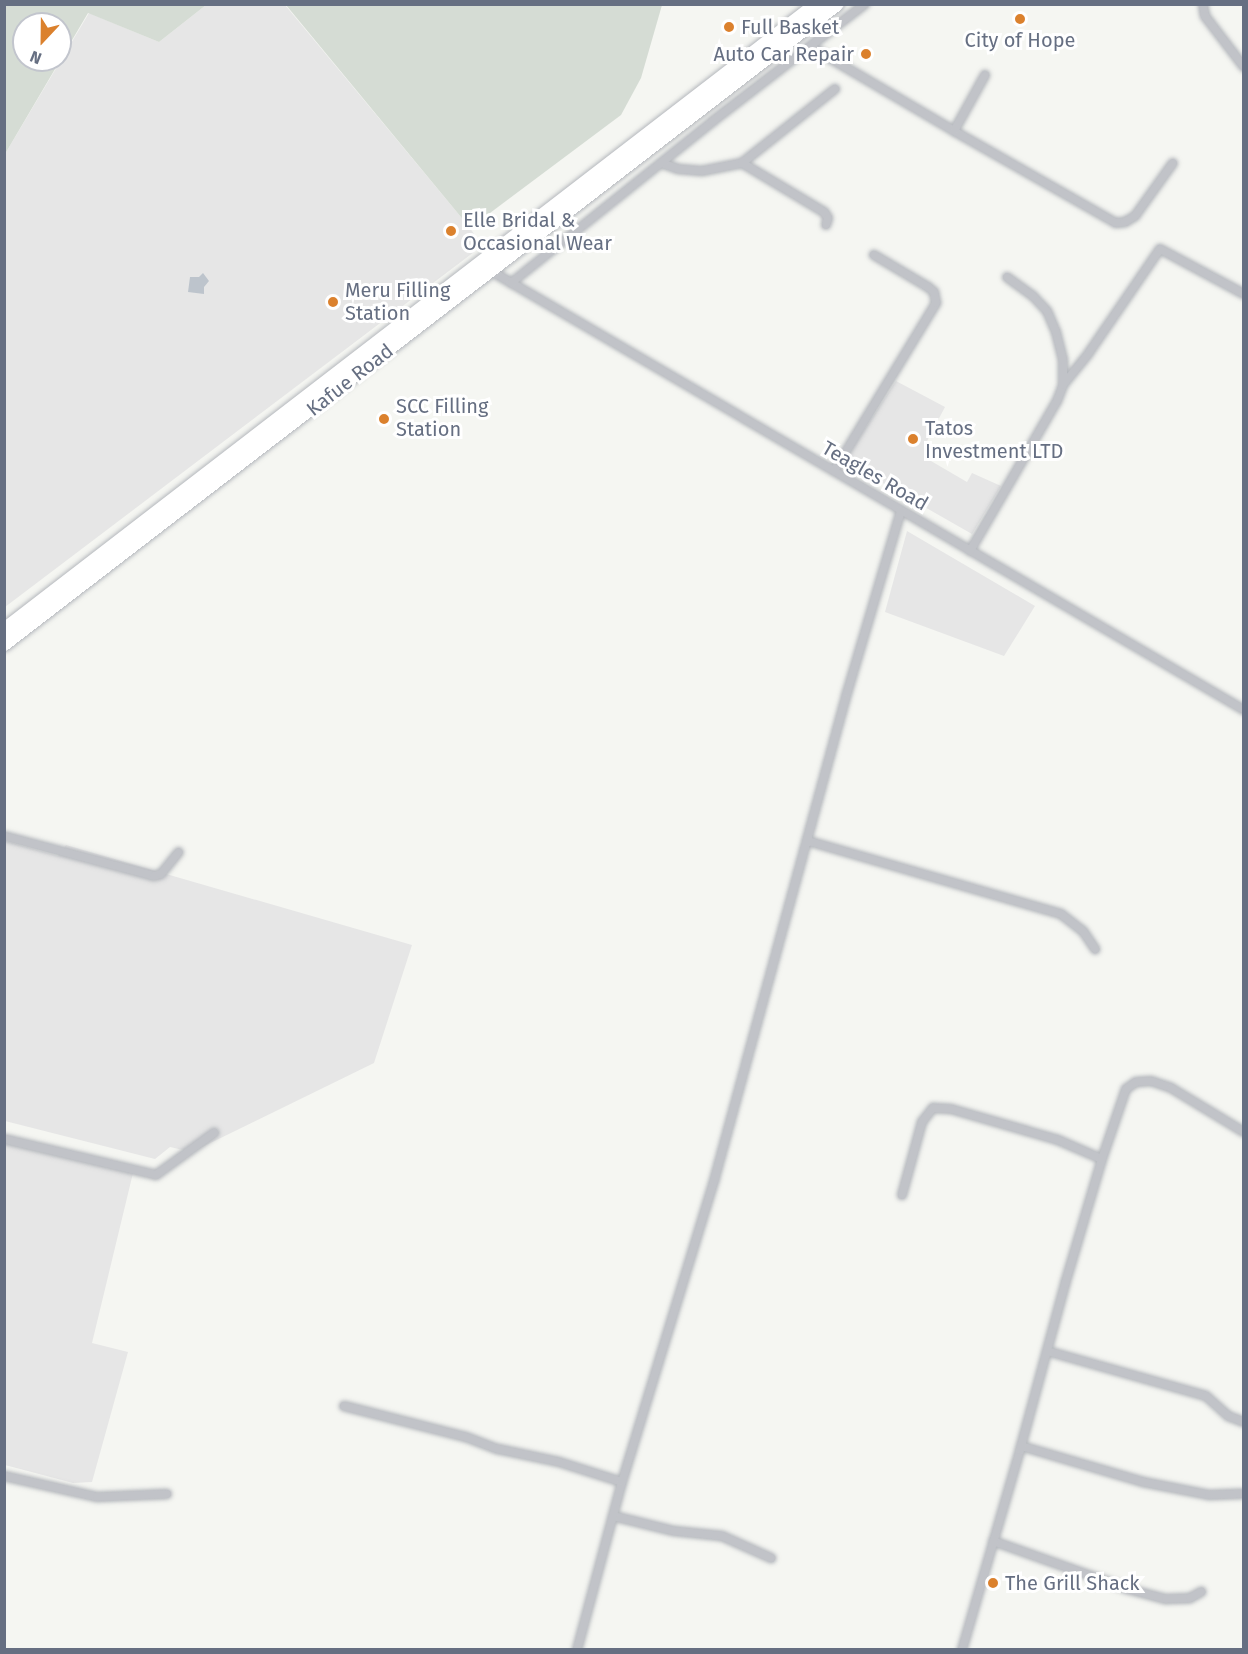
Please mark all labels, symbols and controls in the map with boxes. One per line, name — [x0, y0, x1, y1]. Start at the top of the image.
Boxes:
north arrow — [12, 12, 72, 72]
marker: City of Hope — [1013, 12, 1027, 26]
place label: Full Basket — [741, 15, 839, 39]
marker: Full Basket — [722, 20, 736, 34]
place label: City of Hope — [965, 28, 1075, 52]
place label: Auto Car Repair — [713, 42, 854, 66]
text: N — [27, 47, 44, 68]
marker: Auto Car Repair — [859, 47, 873, 61]
place label: Elle Bridal & Occasional Wear — [463, 208, 612, 255]
marker: Elle Bridal & Occasional Wear — [444, 224, 458, 238]
place label: Meru Filling Station — [345, 278, 450, 325]
marker: Meru Filling Station — [326, 295, 340, 309]
street label: Kafue Road — [302, 339, 398, 421]
place label: SCC Filling Station — [396, 395, 488, 442]
marker: SCC Filling Station — [377, 412, 391, 426]
place label: Tatos Investment LTD — [925, 416, 1063, 463]
marker: Tatos Investment LTD — [906, 432, 920, 446]
street label: Teagles Road — [818, 436, 932, 516]
place label: The Grill Shack — [1005, 1571, 1140, 1595]
marker: The Grill Shack — [986, 1576, 1000, 1590]

